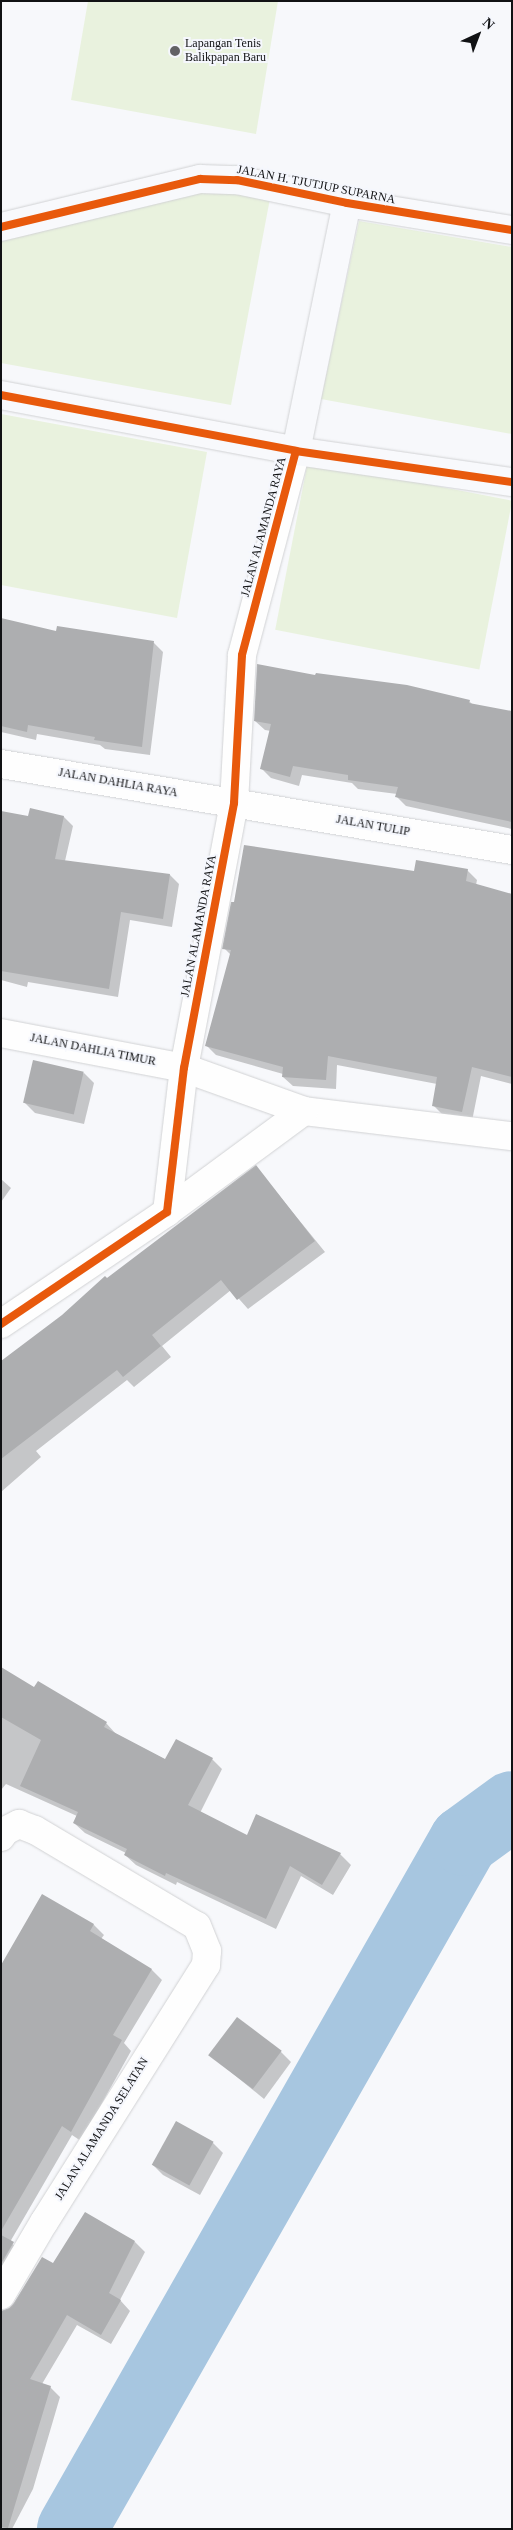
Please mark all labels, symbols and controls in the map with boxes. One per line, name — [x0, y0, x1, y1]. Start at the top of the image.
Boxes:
north arrow — [453, 10, 503, 60]
text: N — [480, 15, 497, 33]
place label: Lapangan Tenis Balikpapan Baru — [185, 37, 266, 65]
marker: Lapangan Tenis Balikpapan Baru — [169, 45, 181, 57]
street label: JALAN H. TJUTJUP SUPARNA — [235, 163, 397, 207]
street label: JALAN ALAMANDA RAYA — [238, 455, 290, 599]
street label: JALAN DAHLIA RAYA — [57, 765, 179, 801]
street label: JALAN TULIP — [335, 812, 411, 840]
street label: JALAN ALAMANDA RAYA — [178, 853, 220, 999]
street label: JALAN DAHLIA TIMUR — [28, 1031, 158, 1069]
street label: JALAN ALAMANDA SELATAN — [52, 2055, 152, 2203]

